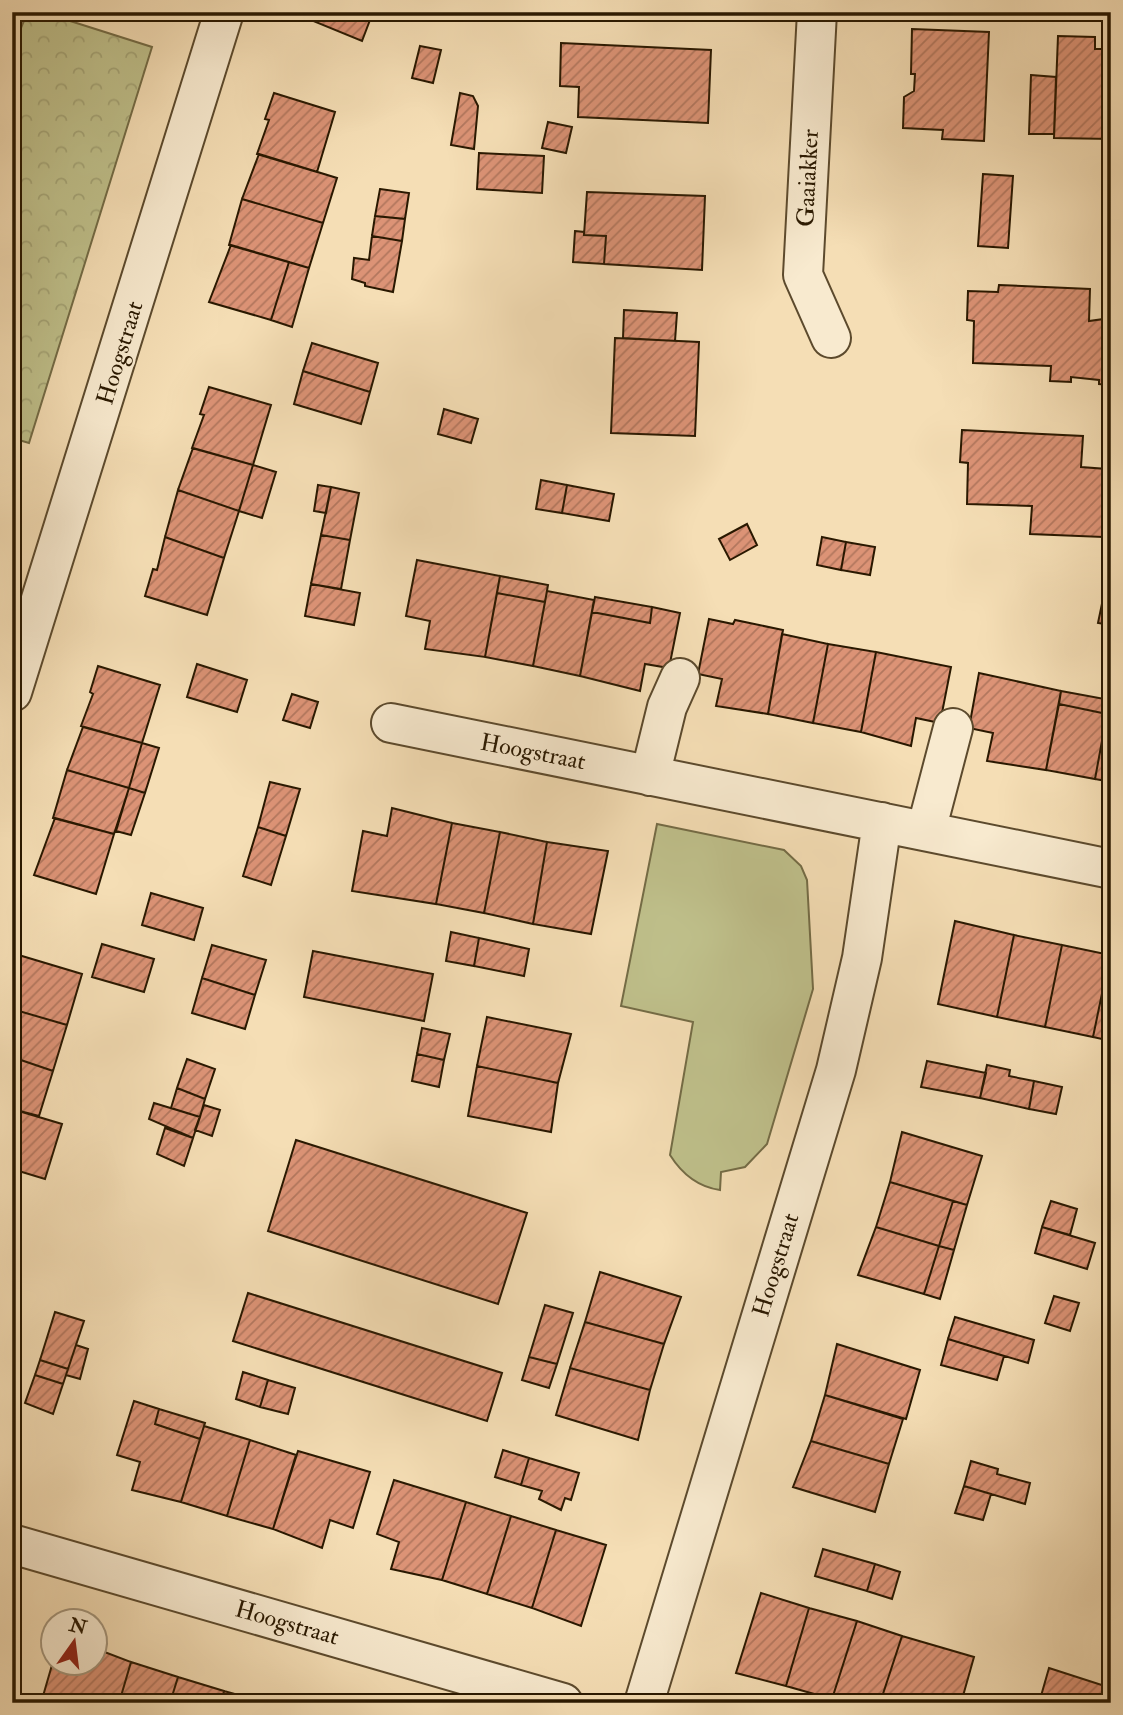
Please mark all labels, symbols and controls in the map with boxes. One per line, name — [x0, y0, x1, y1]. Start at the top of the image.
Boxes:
street label: Gaaiakker — [790, 128, 826, 228]
street label: Hoogstraat — [90, 297, 150, 409]
street label: Hoogstraat — [478, 727, 589, 777]
street label: Hoogstraat — [746, 1209, 806, 1321]
street label: Hoogstraat — [231, 1593, 343, 1653]
north arrow — [38, 1606, 108, 1676]
text: N — [66, 1613, 90, 1640]

